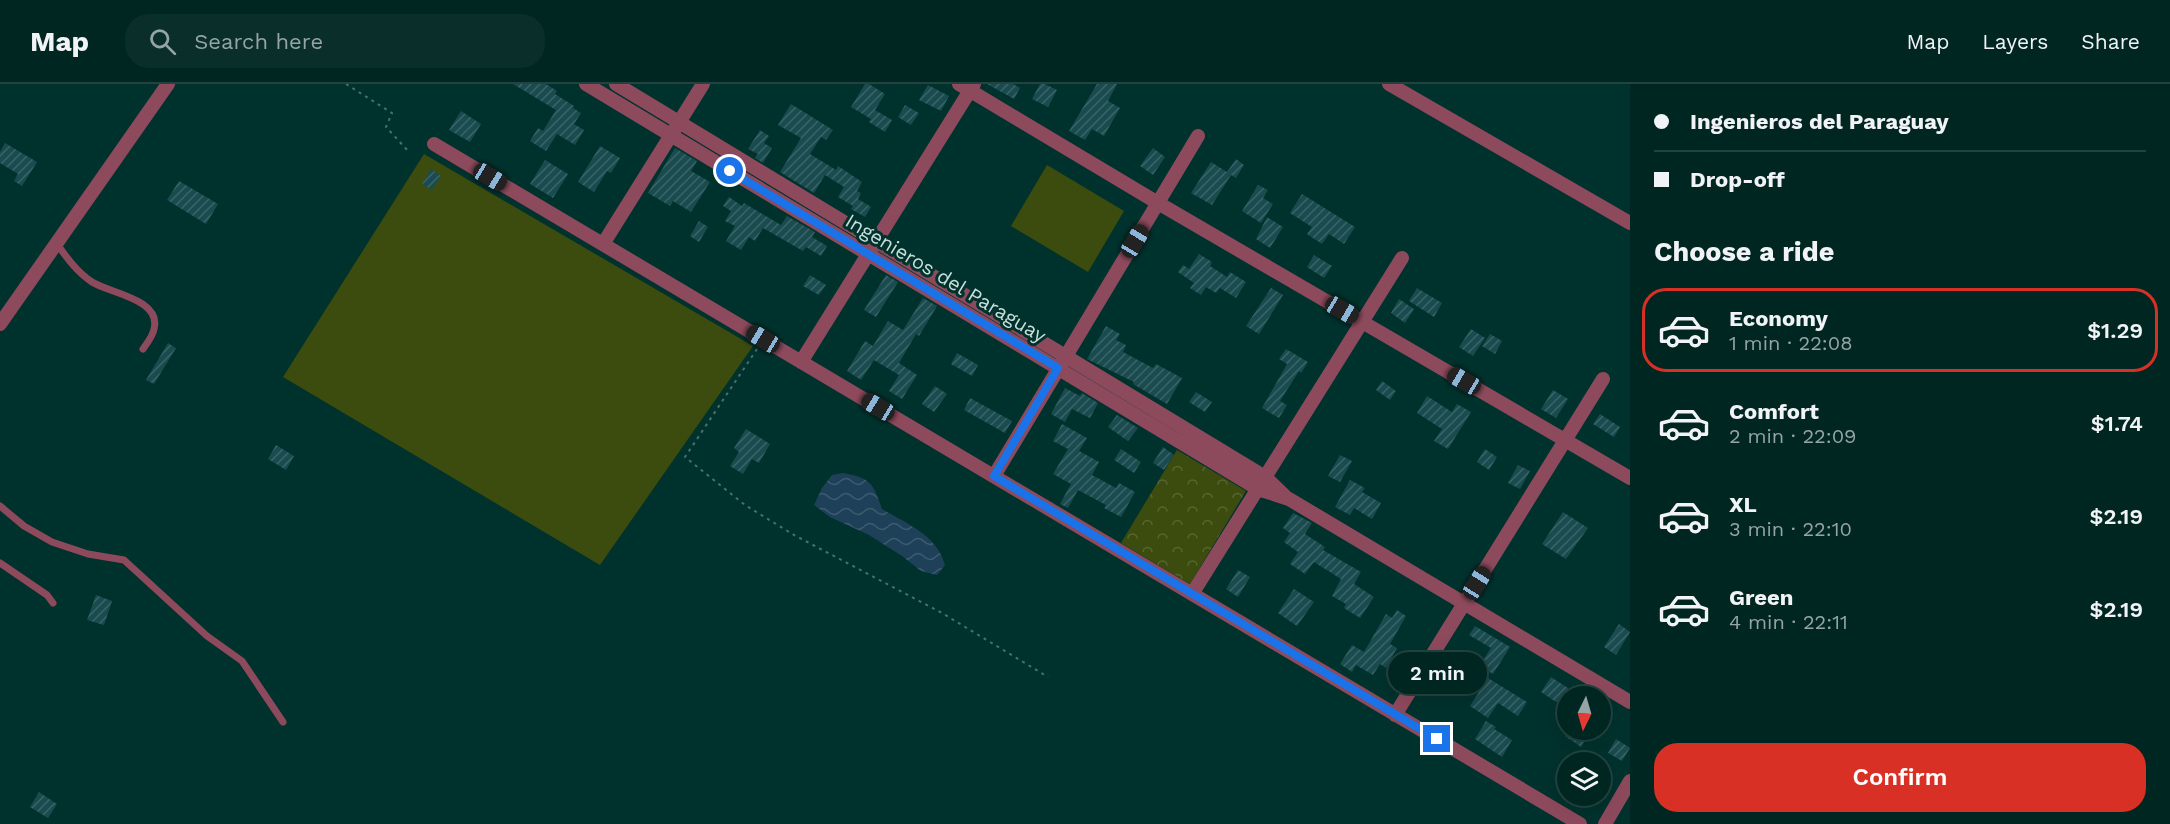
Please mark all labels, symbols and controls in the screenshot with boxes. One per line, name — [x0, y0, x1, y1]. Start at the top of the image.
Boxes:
search box — [125, 14, 545, 68]
text: Map — [30, 25, 89, 58]
icon: search — [146, 25, 179, 58]
text: Search here — [194, 29, 323, 54]
text: Map — [1906, 29, 1949, 54]
text: Layers — [1982, 29, 2048, 54]
text: Share — [2081, 29, 2140, 54]
text: Ingenieros del Paraguay — [1690, 109, 1949, 134]
route start — [716, 157, 743, 184]
car — [470, 160, 510, 194]
text: Drop-off — [1690, 167, 1785, 192]
street label: Ingenieros del Paraguay — [841, 209, 1051, 348]
car — [1118, 221, 1152, 261]
text: Choose a ride — [1654, 236, 1834, 268]
car — [1322, 293, 1362, 327]
icon: car — [1657, 303, 1711, 357]
text: Economy — [1729, 306, 1828, 331]
text: $1.29 — [2087, 318, 2143, 343]
car — [743, 322, 783, 356]
text: 1 min · 22:08 — [1729, 331, 1853, 355]
car — [1444, 364, 1484, 398]
car — [858, 390, 898, 424]
icon: car — [1657, 396, 1711, 450]
text: Comfort — [1729, 399, 1819, 424]
text: $1.74 — [2091, 411, 2143, 436]
text: 2 min · 22:09 — [1729, 424, 1856, 448]
icon: car — [1657, 489, 1711, 543]
text: XL — [1729, 492, 1757, 517]
text: $2.19 — [2090, 504, 2143, 529]
text: 3 min · 22:10 — [1729, 517, 1852, 541]
car — [1460, 563, 1494, 603]
icon: car — [1657, 582, 1711, 636]
text: Green — [1729, 585, 1793, 610]
text: $2.19 — [2090, 597, 2143, 622]
text: 4 min · 22:11 — [1729, 610, 1848, 634]
callout: 2 min — [1388, 652, 1486, 694]
text: 2 min — [1410, 661, 1465, 685]
north arrow — [1557, 686, 1611, 740]
map controls — [1557, 686, 1611, 806]
route end — [1423, 725, 1450, 752]
button: Confirm — [1654, 743, 2146, 812]
button: layers — [1557, 752, 1611, 806]

